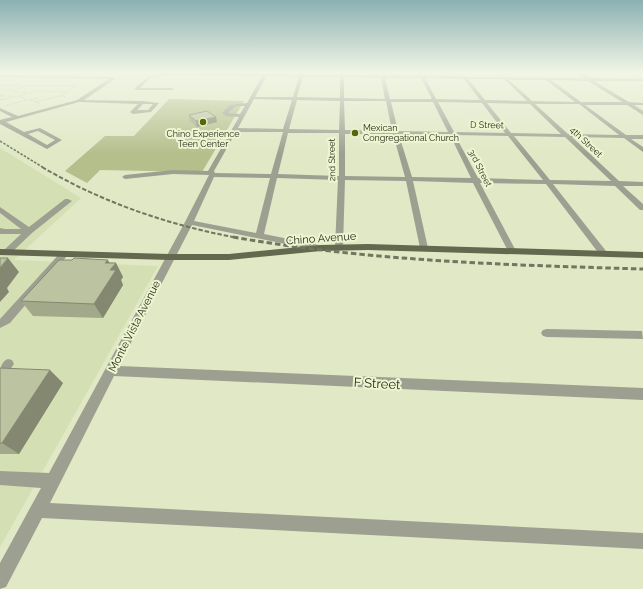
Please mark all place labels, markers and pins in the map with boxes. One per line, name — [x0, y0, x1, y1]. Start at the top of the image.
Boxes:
marker: Chino Experience Teen Center — [198, 117, 208, 127]
place label: Mexican Congregational Church — [363, 123, 459, 143]
marker: Mexican Congregational Church — [350, 128, 360, 138]
place label: Chino Experience Teen Center — [167, 129, 240, 149]

